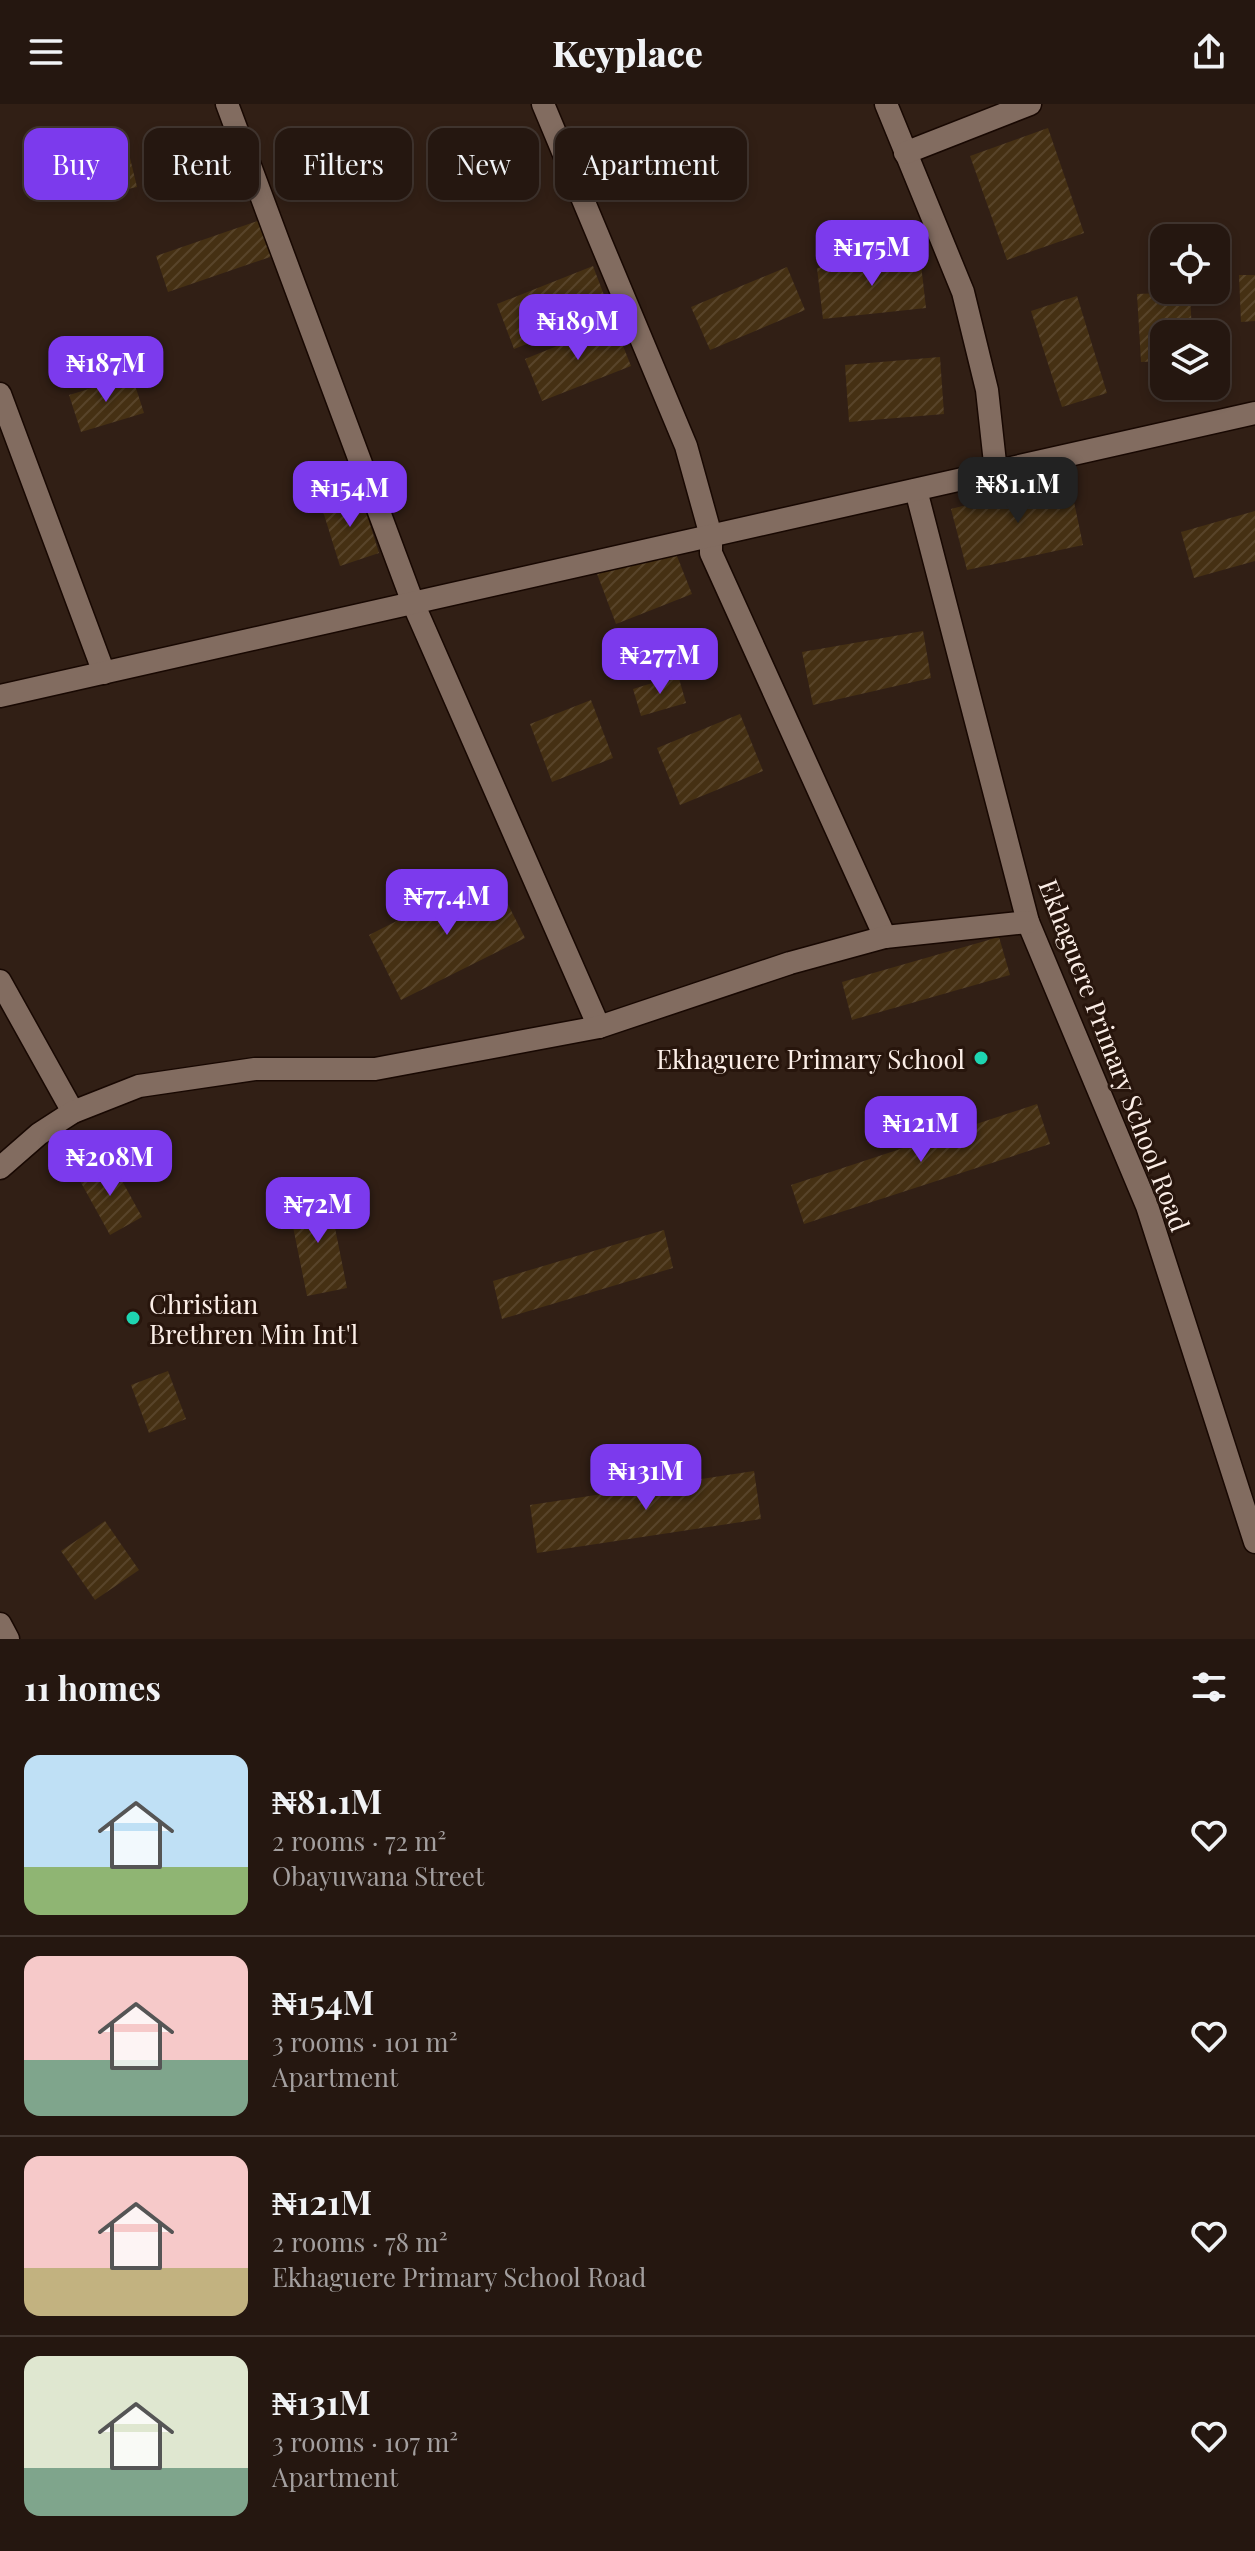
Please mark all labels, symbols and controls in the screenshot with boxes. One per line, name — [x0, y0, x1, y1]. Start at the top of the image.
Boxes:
text: Keyplace — [552, 28, 703, 76]
icon: menu — [24, 30, 68, 74]
icon: share — [1187, 30, 1231, 74]
chip: Buy — [24, 128, 128, 200]
chip: Rent — [144, 128, 259, 200]
chip: Filters — [275, 128, 412, 200]
chip: New — [428, 128, 539, 200]
chip: Apartment — [555, 128, 747, 200]
pin: ₦175M — [816, 220, 928, 288]
map controls — [1150, 224, 1230, 400]
button: locate — [1150, 224, 1230, 304]
text: ₦175M — [834, 228, 910, 263]
pin: ₦189M — [522, 294, 634, 362]
text: ₦189M — [537, 302, 619, 337]
button: layers — [1150, 320, 1230, 400]
pin: ₦187M — [50, 336, 162, 404]
text: ₦187M — [66, 344, 146, 379]
pin: ₦81.1M — [953, 457, 1083, 525]
pin: ₦154M — [294, 461, 406, 529]
text: ₦81.1M — [976, 465, 1060, 500]
text: ₦154M — [311, 469, 389, 504]
pin: ₦277M — [604, 628, 716, 696]
text: ₦277M — [620, 636, 700, 671]
pin: ₦77.4M — [382, 869, 512, 937]
street label: Ekhaguere Primary School Road — [1032, 874, 1198, 1236]
text: ₦77.4M — [404, 877, 490, 912]
place label: Ekhaguere Primary School — [656, 1041, 965, 1076]
marker: Ekhaguere Primary School — [972, 1049, 990, 1067]
pin: ₦121M — [865, 1096, 977, 1164]
text: ₦121M — [883, 1104, 959, 1139]
pin: ₦208M — [54, 1130, 166, 1198]
text: ₦208M — [66, 1138, 154, 1173]
pin: ₦72M — [271, 1177, 365, 1245]
text: ₦72M — [284, 1185, 352, 1220]
place label: Christian Brethren Min Int'l — [149, 1286, 358, 1351]
marker: Christian Brethren Min Int'l — [124, 1309, 142, 1327]
pin: ₦131M — [590, 1444, 702, 1512]
text: ₦131M — [608, 1452, 684, 1487]
text: 11 homes — [24, 1664, 161, 1710]
icon: filters — [1187, 1665, 1231, 1709]
text: ₦81.1M — [272, 1777, 382, 1823]
icon: home — [88, 1787, 184, 1883]
icon: heart — [1187, 1813, 1231, 1857]
text: 2 rooms · 72 m² — [272, 1823, 446, 1858]
text: Obayuwana Street — [272, 1858, 484, 1893]
text: ₦154M — [272, 1978, 374, 2024]
icon: home — [88, 1988, 184, 2084]
icon: heart — [1187, 2014, 1231, 2058]
text: 3 rooms · 101 m² — [272, 2024, 457, 2059]
text: Apartment — [272, 2059, 398, 2094]
text: ₦121M — [272, 2178, 372, 2224]
icon: home — [88, 2188, 184, 2284]
icon: heart — [1187, 2214, 1231, 2258]
text: 2 rooms · 78 m² — [272, 2224, 447, 2259]
text: Ekhaguere Primary School Road — [272, 2259, 646, 2294]
text: ₦131M — [272, 2378, 370, 2424]
icon: home — [88, 2388, 184, 2484]
icon: heart — [1187, 2414, 1231, 2458]
text: 3 rooms · 107 m² — [272, 2424, 458, 2459]
text: Apartment — [272, 2459, 398, 2494]

